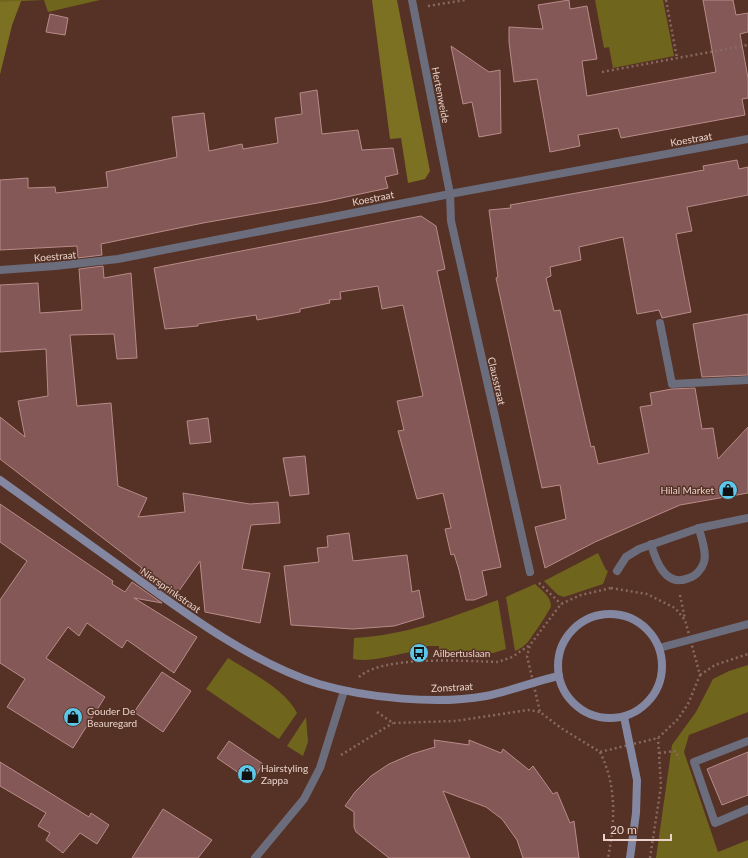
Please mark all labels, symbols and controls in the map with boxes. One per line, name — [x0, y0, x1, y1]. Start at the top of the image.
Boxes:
street label: Hertenweide — [430, 66, 452, 124]
street label: Koestraat — [669, 129, 713, 149]
street label: Koestraat — [351, 188, 395, 208]
street label: Koestraat — [33, 248, 77, 264]
street label: Clausstraat — [486, 356, 508, 407]
shop icon: Hilal Market — [717, 479, 739, 501]
place label: Hilal Market — [660, 484, 714, 496]
street label: Niersprinkstraat — [139, 565, 204, 615]
bus stop icon: Ailbertuslaan — [408, 642, 430, 664]
place label: Ailbertuslaan — [433, 647, 490, 659]
street label: Zonstraat — [431, 680, 474, 694]
place label: Gouder De Beauregard — [87, 705, 137, 729]
shop icon: Gouder De Beauregard — [62, 706, 84, 728]
place label: Hairstyling Zappa — [261, 762, 308, 786]
shop icon: Hairstyling Zappa — [236, 763, 258, 785]
scale bar — [604, 816, 671, 842]
text: 20 m — [610, 822, 637, 837]

